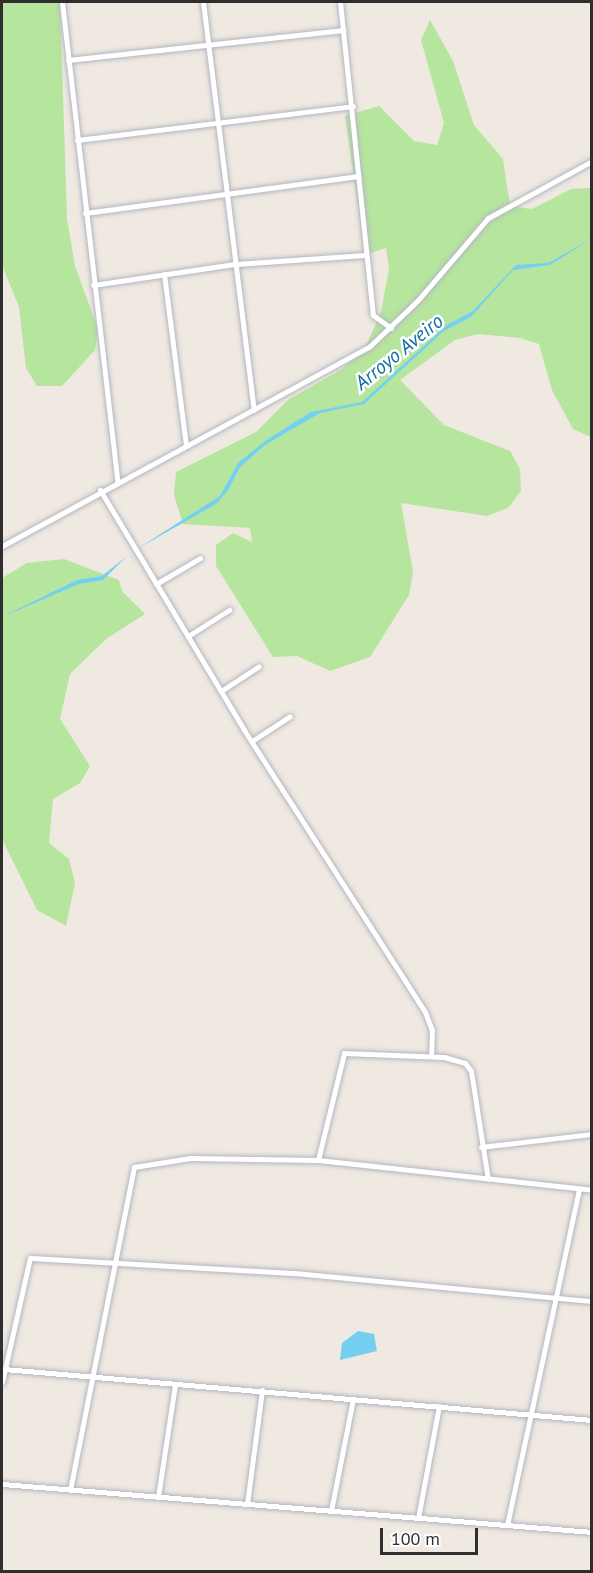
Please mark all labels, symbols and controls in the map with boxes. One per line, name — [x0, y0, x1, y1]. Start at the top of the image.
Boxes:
water label: Arroyo Aveiro — [350, 309, 448, 395]
scale bar — [383, 1516, 480, 1554]
text: 100 m — [391, 1527, 440, 1550]

